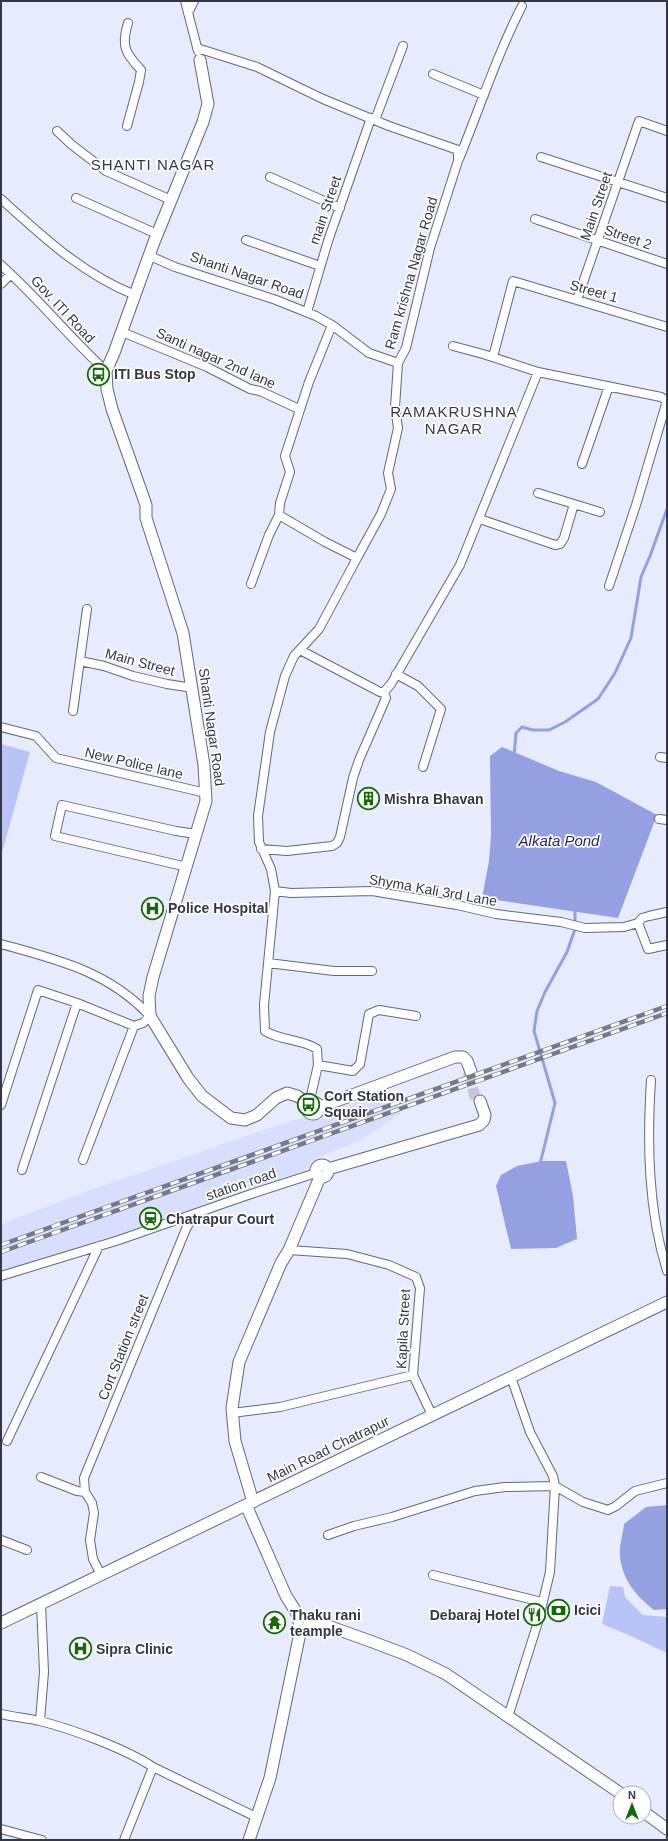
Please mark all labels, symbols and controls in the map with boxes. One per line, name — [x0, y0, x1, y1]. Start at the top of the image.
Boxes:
district label: SHANTI NAGAR — [91, 156, 215, 173]
street label: Main Street — [577, 169, 615, 242]
street label: main Street — [306, 173, 344, 246]
street label: Ram krishna Nagar Road — [382, 195, 440, 351]
street label: Street 2 — [602, 221, 654, 253]
street label: Shanti Nagar Road — [188, 248, 306, 302]
street label: Gov. ITI Road — [28, 272, 98, 346]
street label: Street 1 — [568, 277, 620, 306]
street label: Santi nagar 2nd lane — [154, 324, 278, 392]
bus stop icon: ITI Bus Stop — [86, 361, 112, 387]
place label: ITI Bus Stop — [114, 366, 196, 382]
district label: RAMAKRUSHNA NAGAR — [390, 403, 518, 437]
street label: Main Street — [103, 645, 177, 679]
street label: Shanti Nagar Road — [196, 667, 228, 787]
street label: New Police lane — [83, 744, 185, 782]
building icon: Mishra Bhavan — [356, 786, 382, 812]
place label: Mishra Bhavan — [384, 791, 484, 807]
water label: Alkata Pond — [518, 832, 600, 849]
street label: Shyma Kali 3rd Lane — [368, 871, 499, 909]
hospital icon: Police Hospital — [139, 895, 165, 921]
place label: Police Hospital — [168, 900, 268, 916]
place label: Cort Station Squair — [324, 1088, 404, 1120]
bus stop icon: Cort Station Squair — [296, 1091, 322, 1117]
street label: station road — [204, 1165, 278, 1203]
station icon: Chatrapur Court — [137, 1206, 163, 1232]
place label: Chatrapur Court — [166, 1211, 274, 1227]
street label: Kapila Street — [393, 1288, 413, 1369]
street label: Cort Station street — [94, 1292, 152, 1402]
street label: Main Road Chatrapur — [264, 1412, 392, 1486]
bank icon: Icici — [545, 1597, 571, 1623]
restaurant icon: Debaraj Hotel — [522, 1602, 548, 1628]
place label: Icici — [574, 1602, 601, 1618]
place label: Thaku rani teample — [290, 1607, 361, 1639]
place label: Debaraj Hotel — [430, 1607, 520, 1623]
temple icon: Thaku rani teample — [262, 1610, 288, 1636]
hospital icon: Sipra Clinic — [67, 1636, 93, 1662]
place label: Sipra Clinic — [96, 1641, 173, 1657]
north arrow — [612, 1785, 652, 1825]
text: N — [628, 1789, 636, 1801]

